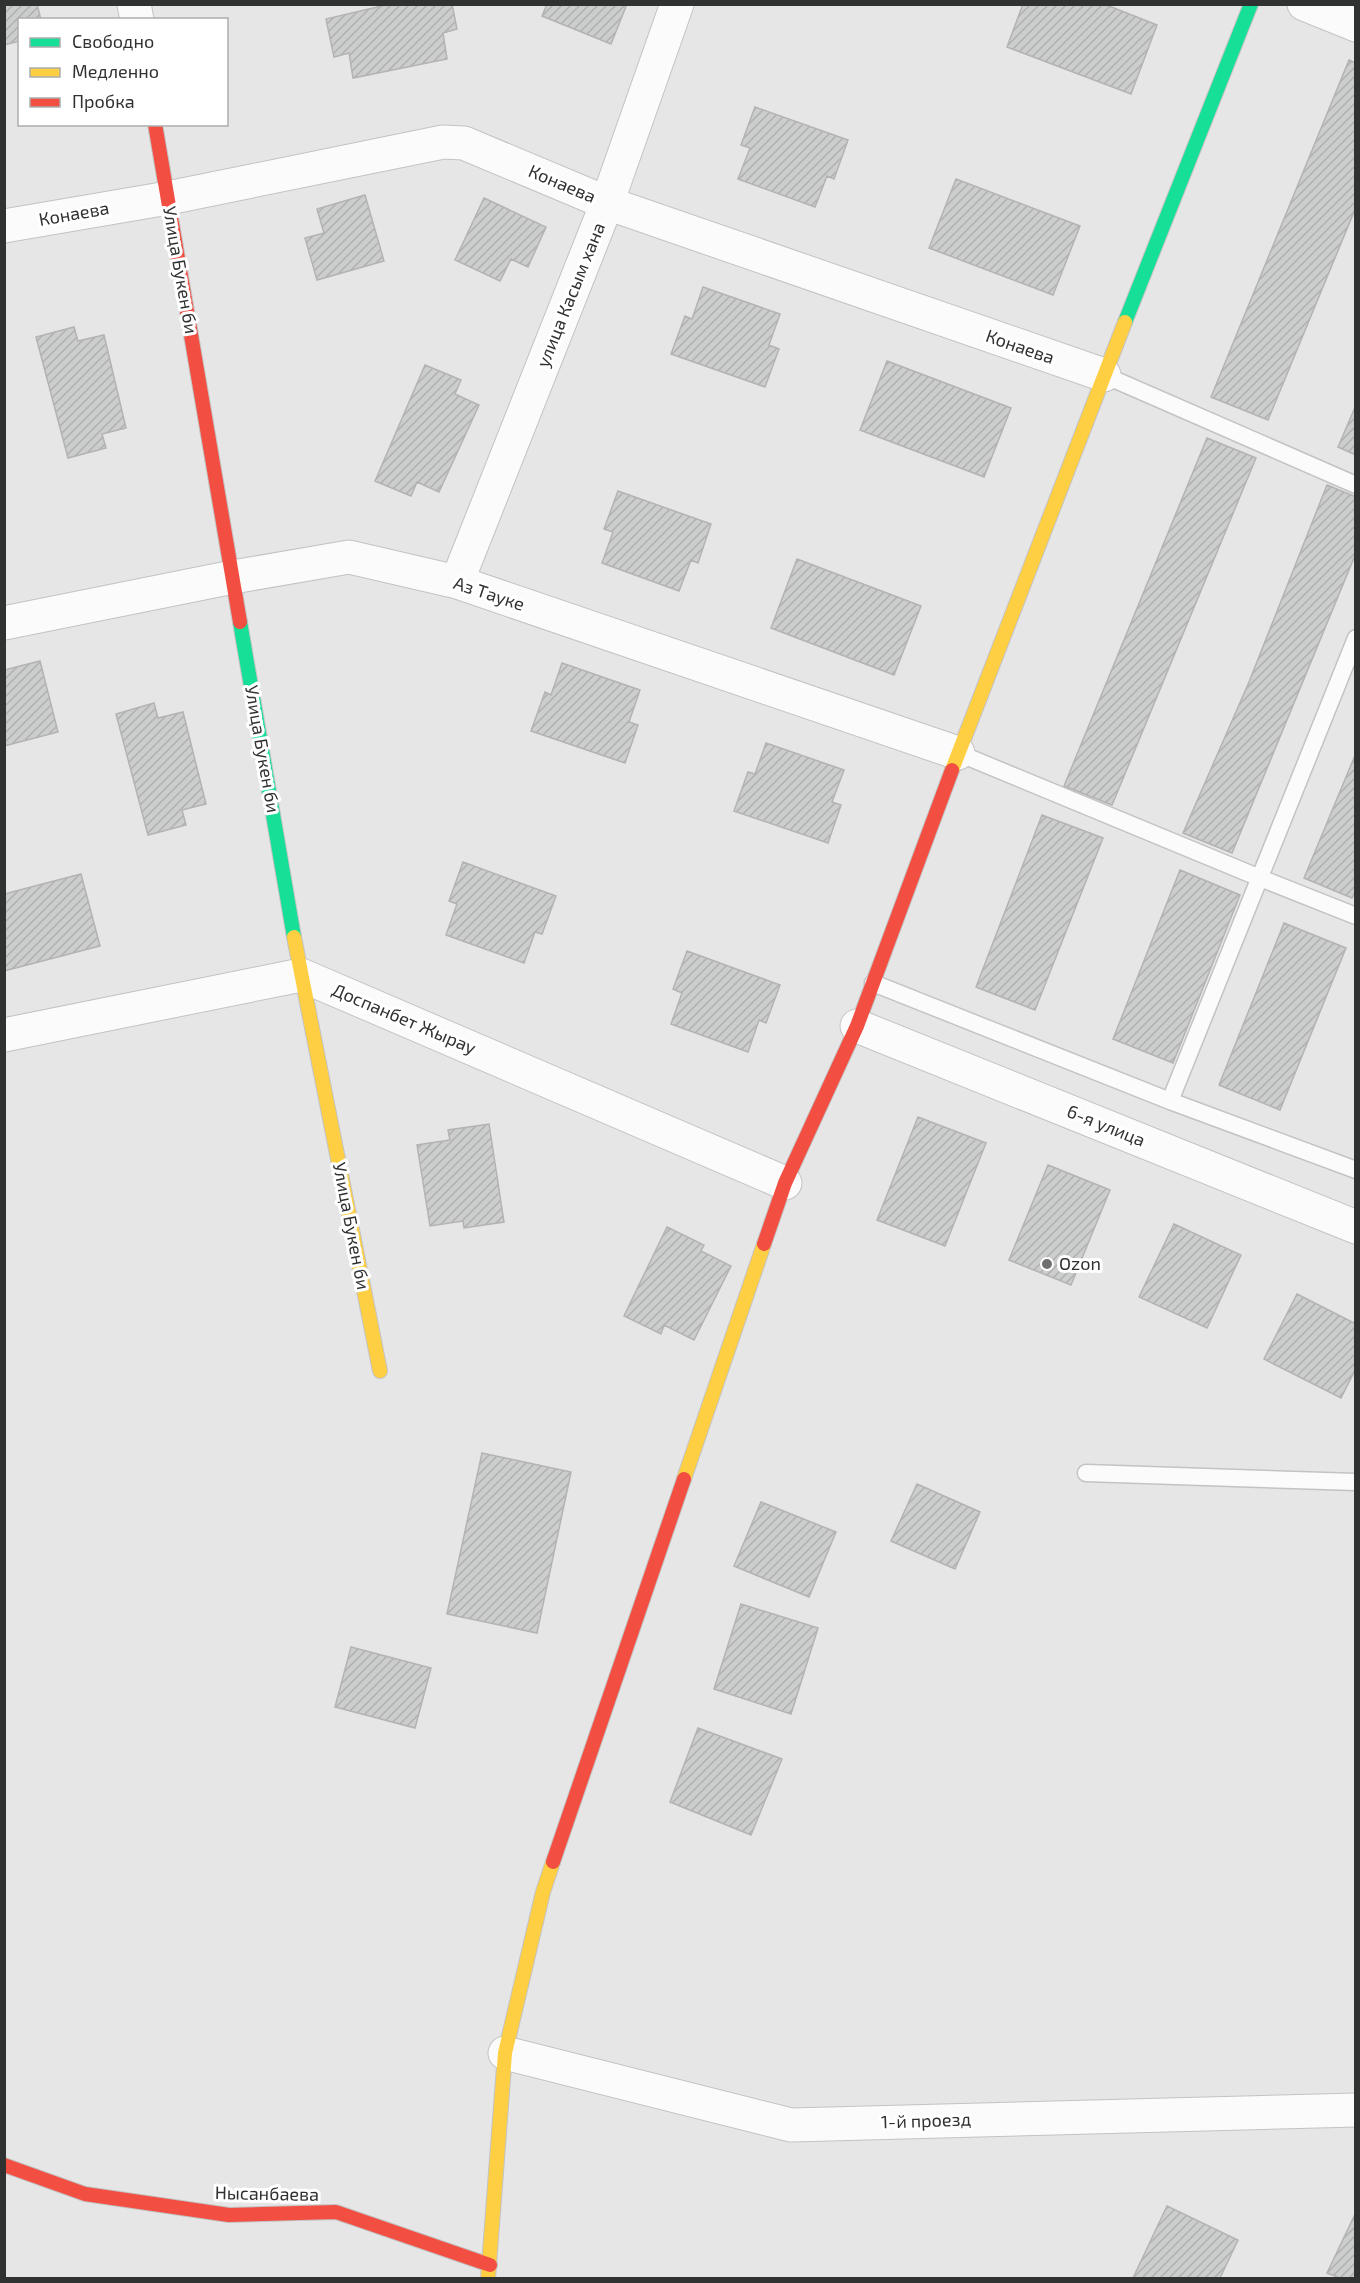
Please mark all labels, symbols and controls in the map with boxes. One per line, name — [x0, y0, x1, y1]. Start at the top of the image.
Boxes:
legend — [18, 18, 228, 126]
text: Свободно — [72, 30, 154, 52]
text: Медленно — [72, 60, 159, 82]
text: Пробка — [72, 90, 135, 112]
street label: Конаева — [525, 159, 599, 207]
street label: Конаева — [37, 196, 111, 230]
street label: Улица Букен би — [159, 204, 203, 335]
street label: улица Касым хана — [531, 219, 609, 370]
street label: Конаева — [983, 324, 1057, 368]
street label: Аз Тауке — [451, 571, 528, 615]
street label: Улица Букен би — [241, 683, 285, 814]
street label: Доспанбет Жырау — [329, 978, 480, 1058]
street label: 6-я улица — [1064, 1099, 1149, 1151]
street label: Улица Букен би — [329, 1160, 375, 1291]
place label: Ozon — [1059, 1252, 1101, 1274]
marker: Ozon — [1040, 1257, 1054, 1271]
street label: 1-й проезд — [881, 2107, 971, 2133]
street label: Нысанбаева — [215, 2181, 319, 2205]

